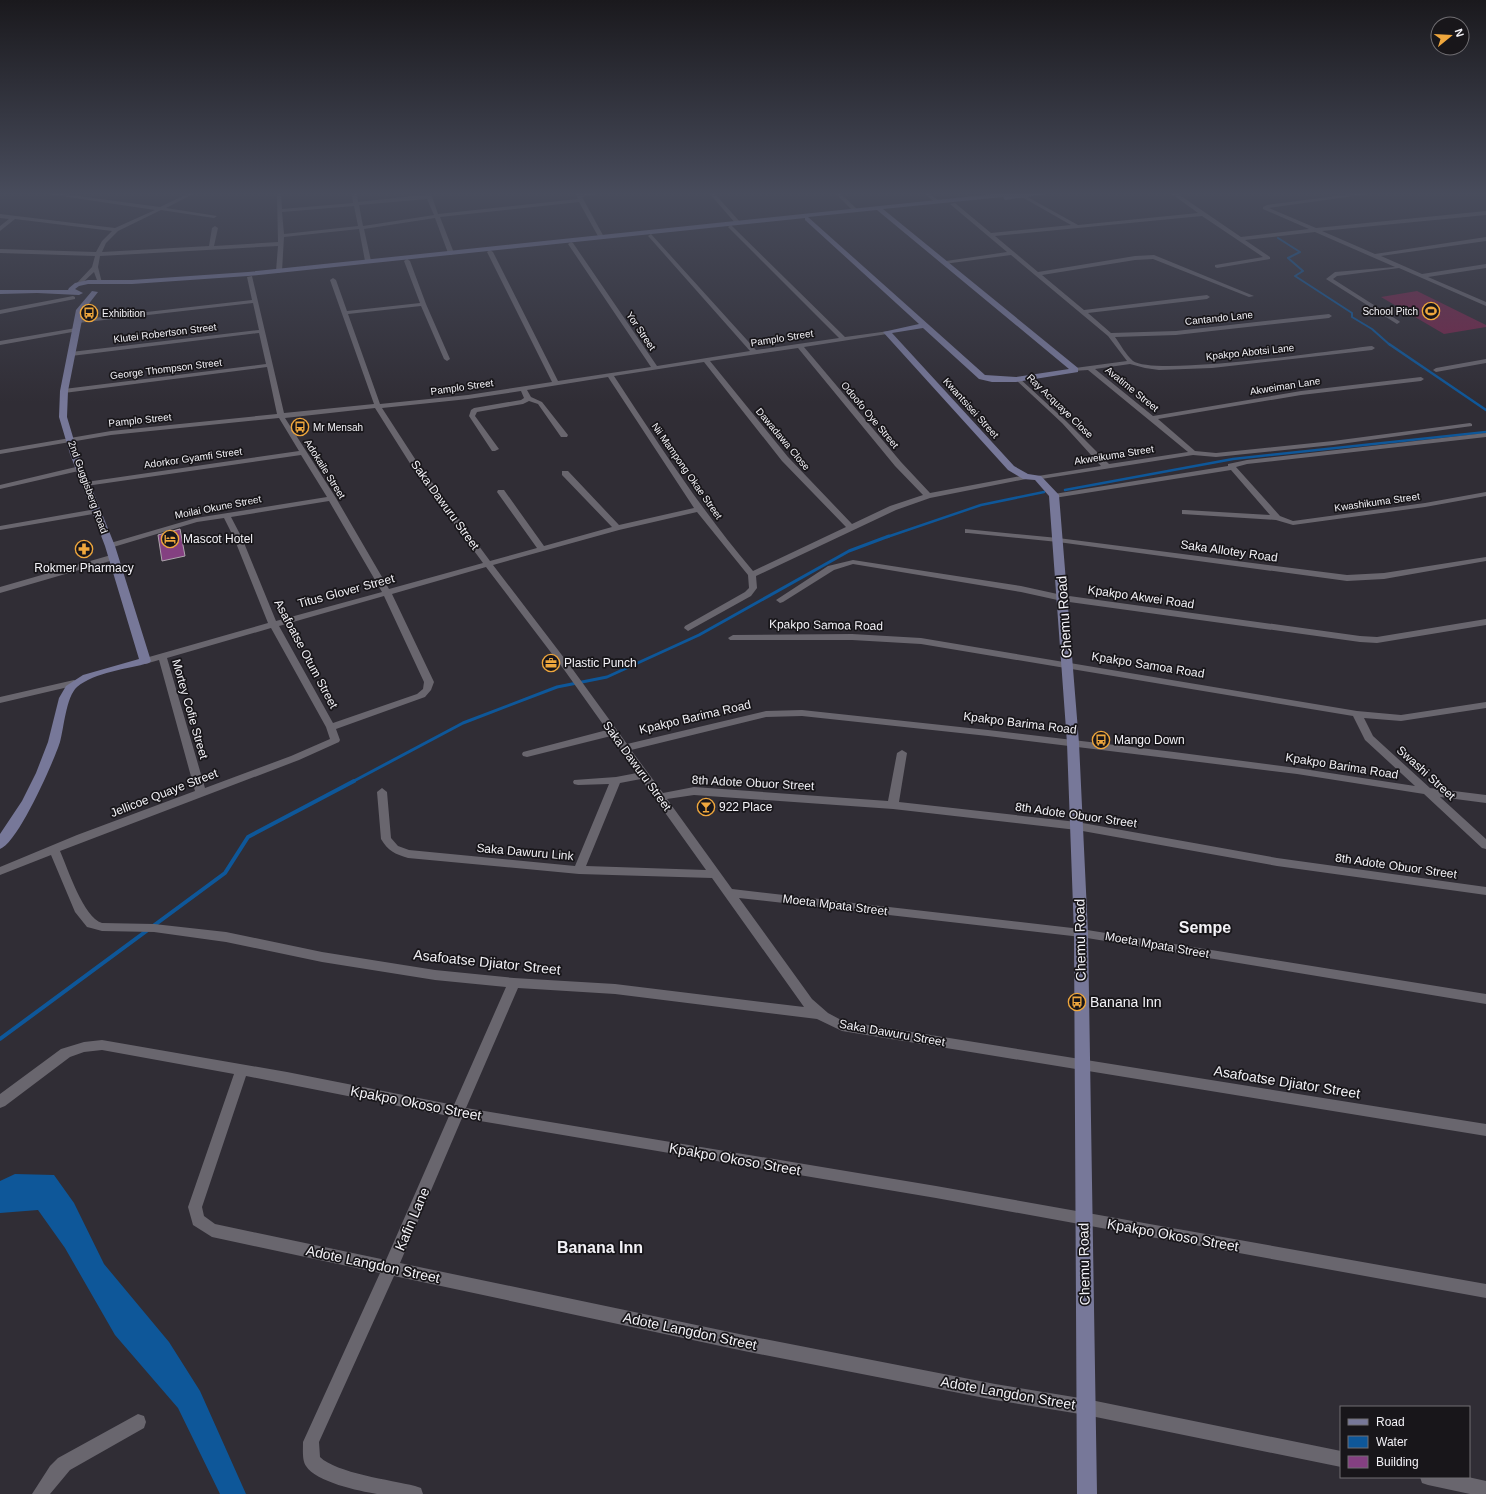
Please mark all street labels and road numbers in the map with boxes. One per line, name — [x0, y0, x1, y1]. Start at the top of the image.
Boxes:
street label: Cantando Lane — [1184, 309, 1254, 327]
street label: Yor Street — [624, 310, 658, 353]
street label: Klutei Robertson Street — [113, 321, 217, 345]
street label: Pamplo Street — [750, 328, 814, 348]
street label: Kpakpo Abotsi Lane — [1205, 342, 1295, 362]
street label: George Thompson Street — [109, 357, 223, 381]
street label: Avatime Street — [1103, 364, 1161, 414]
street label: Ray Acquaye Close — [1025, 372, 1096, 441]
street label: Akweiman Lane — [1249, 375, 1321, 397]
street label: Kwantsisei Street — [941, 376, 1001, 441]
street label: Pamplo Street — [430, 377, 494, 397]
street label: Odoofo Oye Street — [839, 380, 901, 451]
street label: Dawadawa Close — [754, 406, 813, 473]
street label: Pamplo Street — [108, 411, 172, 429]
street label: Nii Mampong Okae Street — [649, 421, 725, 521]
street label: Adokaile Street — [302, 437, 348, 501]
street label: 2nd Guggisberg Road — [66, 439, 110, 535]
street label: Akweikuma Street — [1073, 443, 1155, 467]
street label: Adorkor Gyamfi Street — [143, 446, 243, 470]
street label: Saka Dawuru Street — [408, 457, 483, 553]
street label: Kwashikuma Street — [1334, 491, 1421, 513]
street label: Moilai Okune Street — [174, 493, 262, 521]
street label: Saka Allotey Road — [1179, 537, 1279, 565]
street label: Titus Glover Street — [296, 571, 397, 611]
street label: Chemu Road — [1053, 575, 1075, 659]
street label: Kpakpo Akwei Road — [1087, 583, 1195, 611]
street label: Asafoatse Otum Street — [271, 597, 341, 711]
street label: Kpakpo Samoa Road — [769, 617, 883, 633]
street label: Kpakpo Samoa Road — [1091, 649, 1205, 681]
street label: Mortey Cofie Street — [169, 657, 211, 761]
street label: Kpakpo Barima Road — [638, 697, 752, 737]
street label: Kpakpo Barima Road — [963, 709, 1077, 737]
street label: Saka Dawuru Street — [600, 718, 675, 814]
street label: Swashi Street — [1394, 743, 1459, 803]
street label: Kpakpo Barima Road — [1285, 750, 1399, 782]
street label: Jellicoe Quaye Street — [108, 766, 220, 820]
street label: 8th Adote Obuor Street — [691, 773, 815, 793]
street label: 8th Adote Obuor Street — [1014, 800, 1138, 831]
street label: Saka Dawuru Link — [476, 841, 575, 863]
street label: 8th Adote Obuor Street — [1334, 851, 1458, 882]
street label: Moeta Mpata Street — [782, 892, 889, 918]
street label: Chemu Road — [1071, 899, 1089, 981]
street label: Moeta Mpata Street — [1104, 929, 1211, 961]
street label: Asafoatse Djiator Street — [413, 946, 561, 978]
street label: Saka Dawuru Street — [838, 1017, 947, 1049]
street label: Asafoatse Djiator Street — [1213, 1063, 1361, 1101]
street label: Kpakpo Okoso Street — [349, 1082, 483, 1124]
street label: Kpakpo Okoso Street — [668, 1140, 802, 1178]
street label: Kafin Lane — [392, 1185, 433, 1253]
street label: Kpakpo Okoso Street — [1106, 1216, 1240, 1254]
street label: Chemu Road — [1075, 1223, 1093, 1305]
street label: Adote Langdon Street — [305, 1242, 441, 1286]
street label: Adote Langdon Street — [622, 1309, 758, 1353]
street label: Adote Langdon Street — [940, 1373, 1077, 1413]

